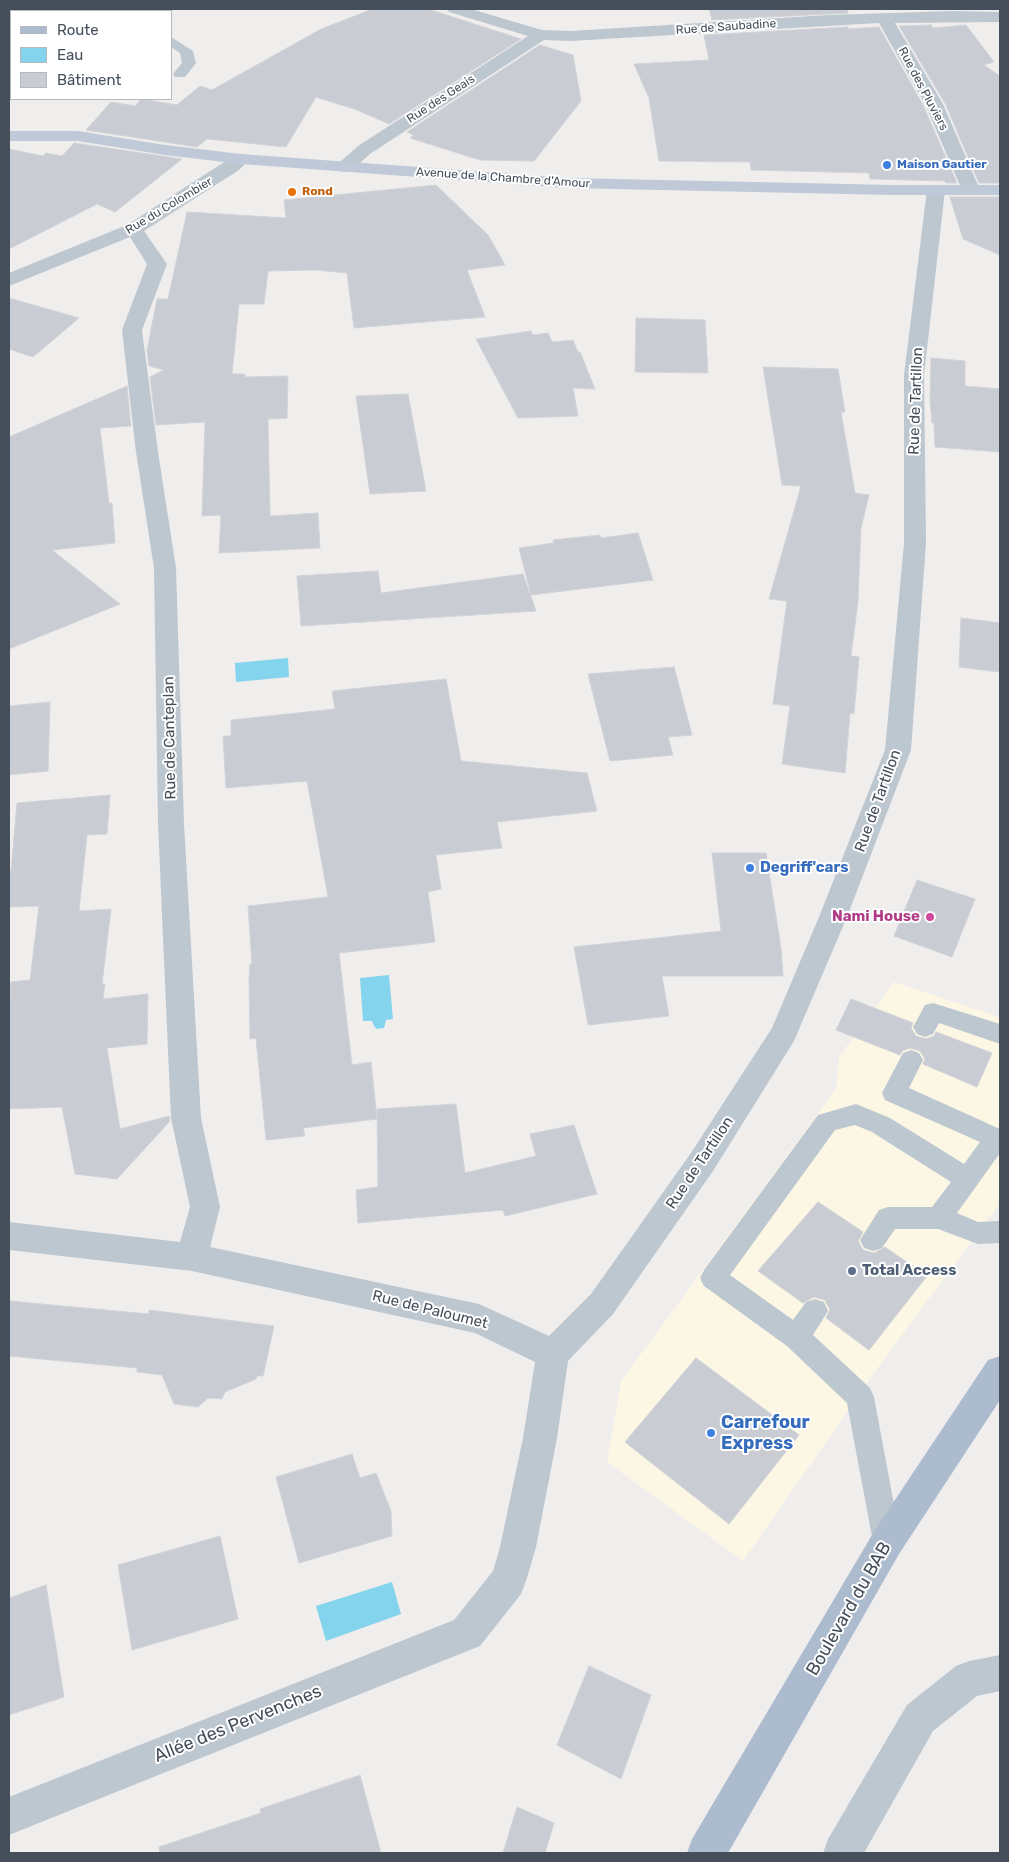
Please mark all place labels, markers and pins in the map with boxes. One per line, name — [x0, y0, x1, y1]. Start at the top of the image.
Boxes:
place label: Maison Gautier — [897, 158, 987, 172]
marker: Maison Gautier — [881, 159, 893, 171]
place label: Rond — [302, 185, 333, 199]
marker: Rond — [286, 186, 298, 198]
place label: Degriff'cars — [760, 859, 848, 877]
marker: Degriff'cars — [744, 862, 756, 874]
place label: Nami House — [832, 908, 920, 926]
marker: Nami House — [924, 911, 936, 923]
place label: Total Access — [862, 1262, 956, 1280]
marker: Total Access — [846, 1265, 858, 1277]
place label: Carrefour Express — [721, 1412, 810, 1455]
marker: Carrefour Express — [705, 1427, 717, 1439]

